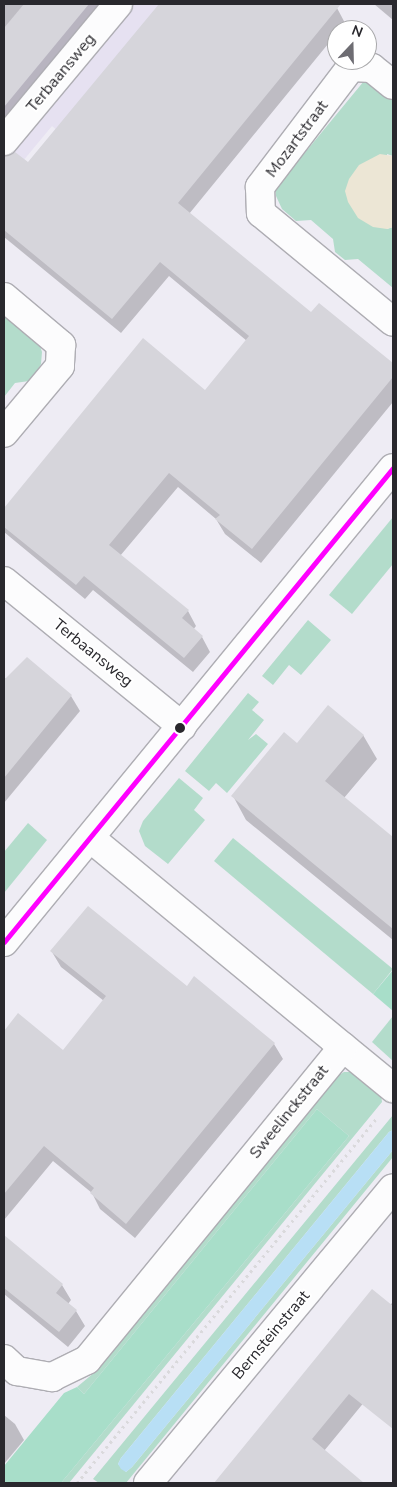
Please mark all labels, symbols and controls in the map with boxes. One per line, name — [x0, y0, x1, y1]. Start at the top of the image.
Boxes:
north arrow — [327, 20, 377, 70]
text: N — [349, 21, 365, 42]
street label: Terbaansweg — [23, 30, 99, 116]
street label: Mozartstraat — [262, 97, 332, 181]
street label: Terbaansweg — [49, 615, 137, 691]
unlabelled marker — [175, 723, 185, 733]
street label: Sweelinckstraat — [246, 1062, 332, 1162]
street label: Bernsteinstraat — [228, 1287, 314, 1383]

